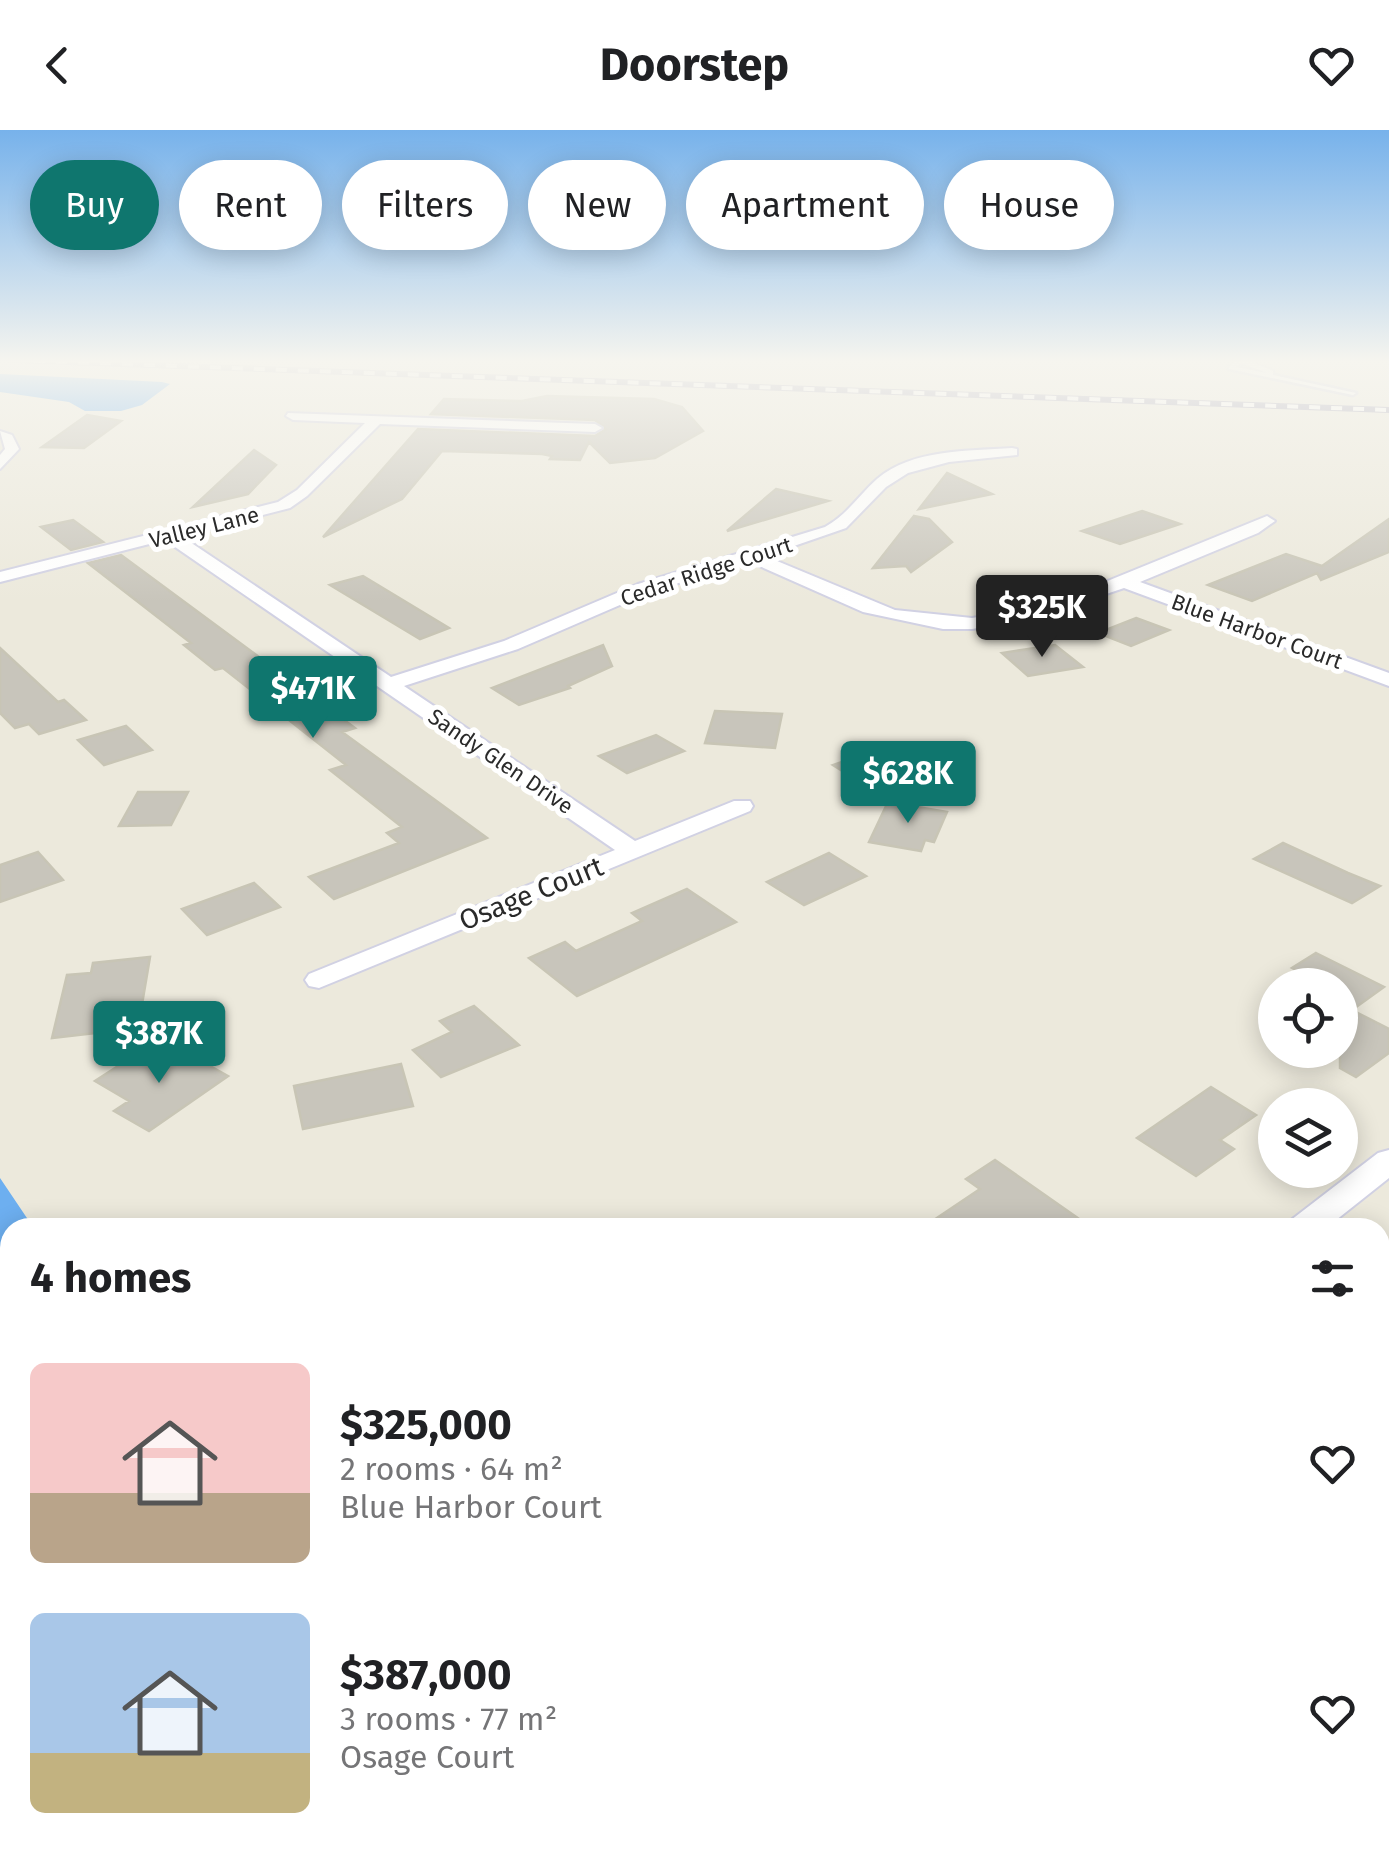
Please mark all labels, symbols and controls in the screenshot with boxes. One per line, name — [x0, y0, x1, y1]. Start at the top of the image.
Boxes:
icon: back — [30, 38, 85, 93]
text: Doorstep — [600, 38, 789, 92]
icon: heart — [1304, 38, 1359, 93]
chip: Buy — [30, 160, 159, 250]
chip: Rent — [179, 160, 322, 250]
chip: Filters — [342, 160, 508, 250]
chip: New — [528, 160, 666, 250]
chip: Apartment — [686, 160, 924, 250]
chip: House — [944, 160, 1114, 250]
street label: Valley Lane — [147, 501, 262, 554]
street label: Cedar Ridge Court — [617, 531, 795, 612]
pin: $325K — [972, 575, 1112, 660]
text: $325K — [998, 588, 1086, 626]
street label: Blue Harbor Court — [1168, 588, 1346, 675]
pin: $471K — [243, 656, 383, 741]
text: $471K — [271, 669, 355, 707]
street label: Sandy Glen Drive — [423, 703, 578, 820]
pin: $628K — [838, 741, 978, 826]
text: $628K — [863, 754, 953, 792]
street label: Osage Court — [454, 849, 609, 937]
map controls — [1258, 968, 1358, 1188]
button: locate — [1258, 968, 1358, 1068]
pin: $387K — [89, 1001, 229, 1086]
text: $387K — [115, 1014, 203, 1052]
button: layers — [1258, 1088, 1358, 1188]
icon: filters — [1305, 1251, 1360, 1306]
text: 4 homes — [30, 1253, 191, 1303]
text: $325,000 — [340, 1400, 512, 1450]
icon: home — [110, 1403, 230, 1523]
icon: heart — [1305, 1436, 1360, 1491]
text: 2 rooms · 64 m² — [340, 1450, 563, 1488]
text: Blue Harbor Court — [340, 1488, 602, 1526]
text: $387,000 — [340, 1650, 512, 1700]
icon: home — [110, 1653, 230, 1773]
icon: heart — [1305, 1686, 1360, 1741]
text: 3 rooms · 77 m² — [340, 1700, 557, 1738]
text: Osage Court — [340, 1738, 514, 1776]

